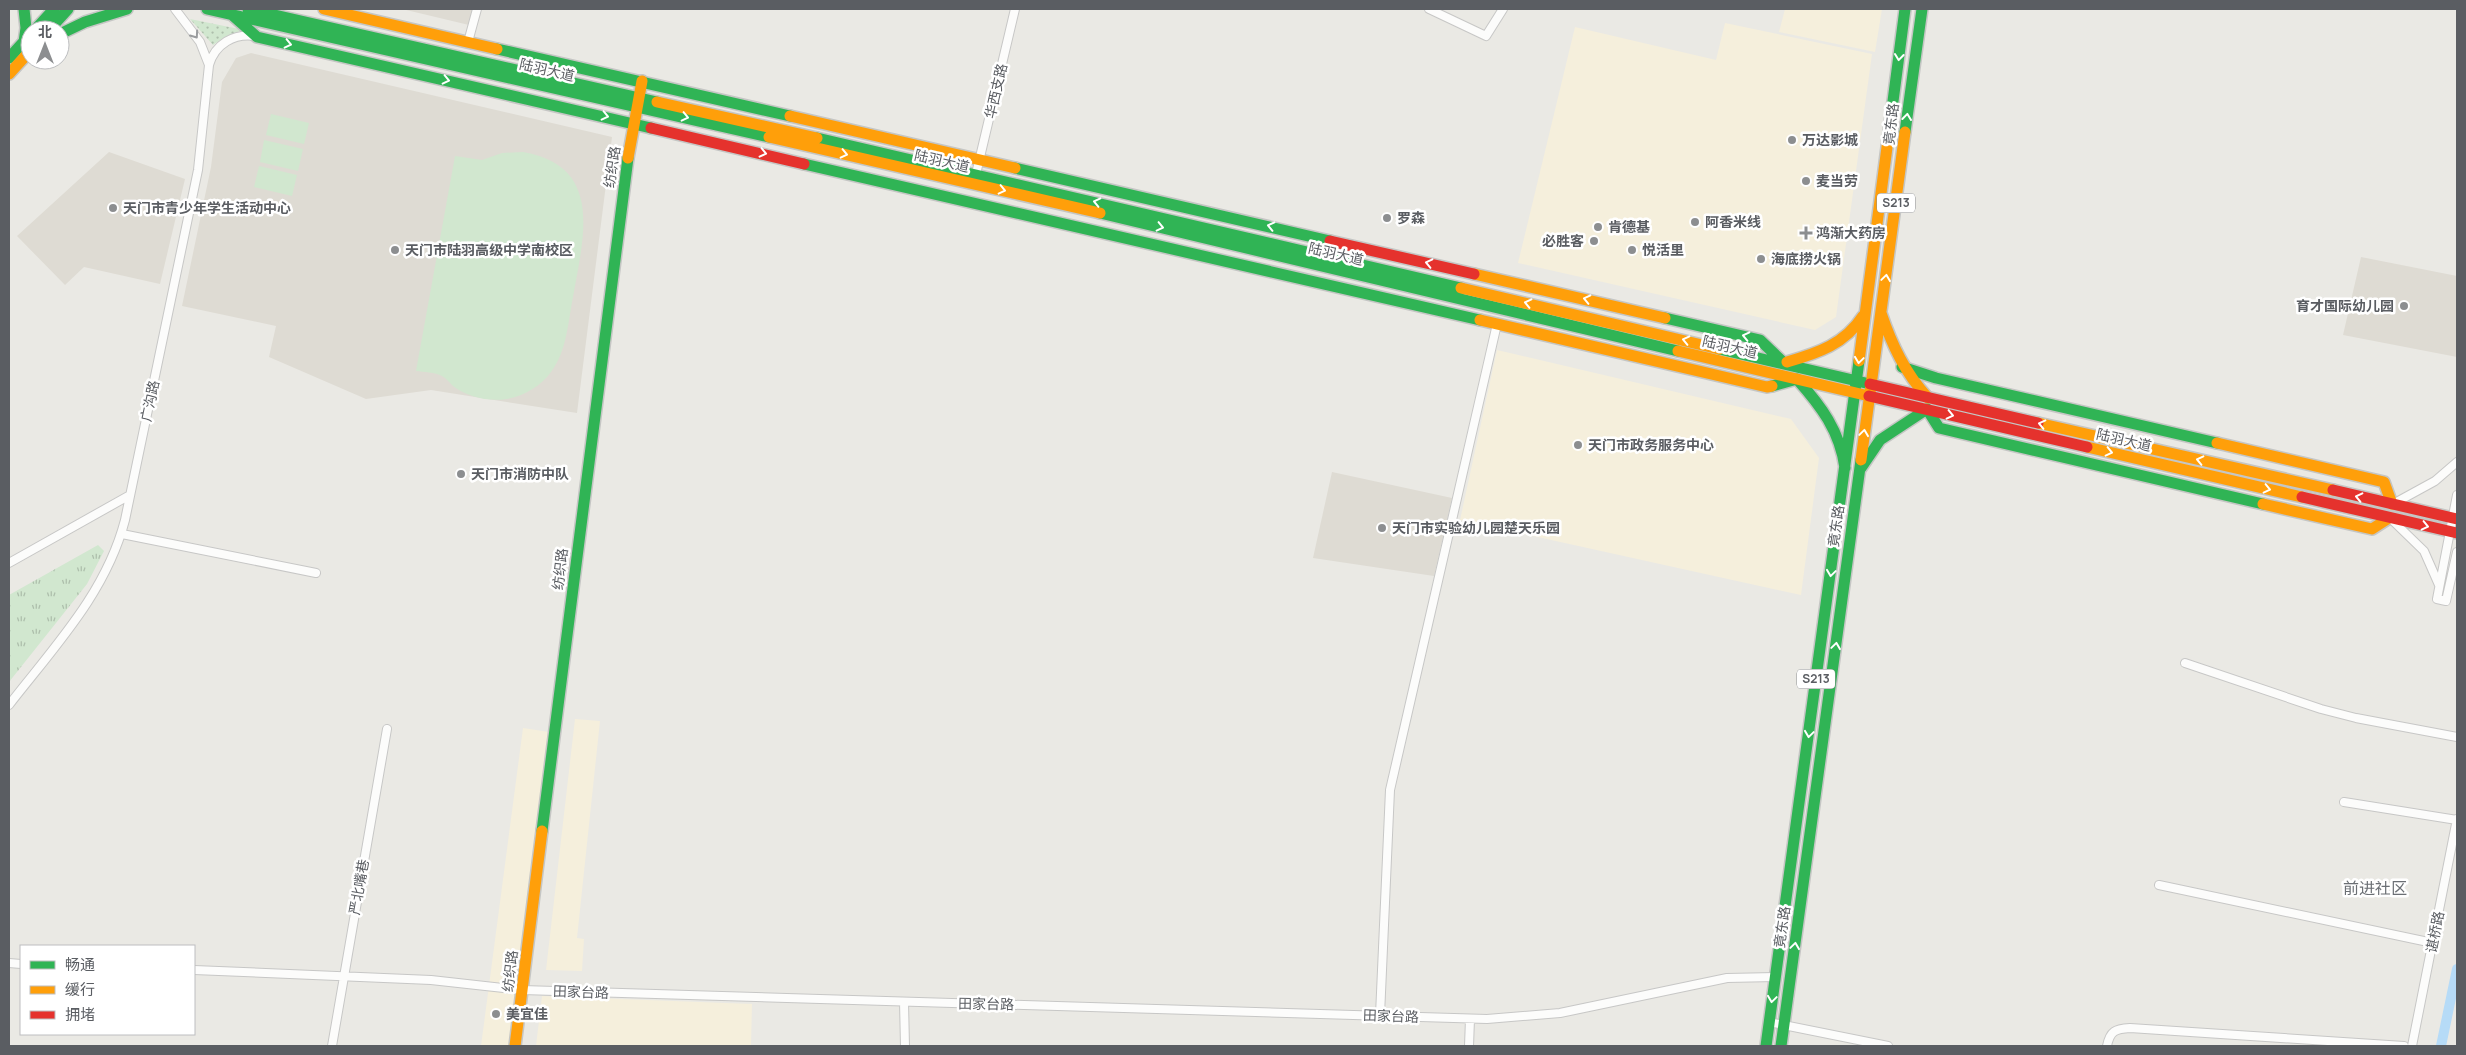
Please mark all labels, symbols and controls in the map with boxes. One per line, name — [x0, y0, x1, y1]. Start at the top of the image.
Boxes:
north arrow — [20, 20, 70, 70]
text: 北 — [38, 22, 52, 41]
one-way arrow — [189, 29, 198, 39]
one-way arrow — [283, 38, 292, 49]
one-way arrow — [1894, 53, 1904, 61]
street label: 陆羽大道 — [518, 54, 577, 85]
street label: 华西支路 — [980, 61, 1011, 120]
one-way arrow — [442, 74, 451, 85]
street label: 竟东路 — [1879, 102, 1902, 146]
one-way arrow — [600, 110, 609, 121]
one-way arrow — [681, 111, 690, 122]
one-way arrow — [1901, 113, 1912, 121]
place label: 万达影城 — [1802, 130, 1858, 149]
marker: 万达影城 — [1786, 134, 1798, 146]
street label: 纺织路 — [599, 145, 624, 189]
street label: 陆羽大道 — [913, 145, 972, 176]
one-way arrow — [759, 147, 767, 158]
one-way arrow — [839, 148, 848, 158]
place label: 麦当劳 — [1816, 171, 1858, 190]
marker: 麦当劳 — [1800, 175, 1812, 187]
one-way arrow — [998, 184, 1007, 195]
road number: S213 — [1877, 194, 1915, 212]
one-way arrow — [1092, 197, 1101, 208]
place label: 天门市青少年学生活动中心 — [123, 198, 291, 217]
marker: 天门市青少年学生活动中心 — [107, 202, 119, 214]
place label: 罗森 — [1397, 208, 1425, 227]
marker: 罗森 — [1381, 212, 1393, 224]
place label: 阿香米线 — [1705, 212, 1761, 231]
marker: 阿香米线 — [1689, 216, 1701, 228]
place label: 肯德基 — [1608, 217, 1650, 236]
one-way arrow — [1156, 221, 1165, 232]
one-way arrow — [1266, 221, 1275, 232]
marker: 肯德基 — [1592, 221, 1604, 233]
place label: 鸿渐大药房 — [1816, 223, 1886, 242]
marker: 鸿渐大药房 — [1800, 227, 1812, 239]
place label: 必胜客 — [1542, 231, 1584, 250]
marker: 必胜客 — [1588, 235, 1600, 247]
street label: 陆羽大道 — [1307, 238, 1366, 269]
place label: 天门市陆羽高级中学南校区 — [405, 240, 573, 259]
place label: 悦活里 — [1642, 240, 1684, 259]
marker: 天门市陆羽高级中学南校区 — [389, 244, 401, 256]
marker: 悦活里 — [1626, 244, 1638, 256]
place label: 海底捞火锅 — [1771, 249, 1841, 268]
marker: 海底捞火锅 — [1755, 253, 1767, 265]
one-way arrow — [1424, 258, 1433, 269]
one-way arrow — [1880, 274, 1890, 283]
one-way arrow — [1583, 294, 1592, 305]
place label: 育才国际幼儿园 — [2296, 296, 2394, 315]
one-way arrow — [1523, 298, 1532, 309]
marker: 育才国际幼儿园 — [2398, 300, 2410, 312]
street label: 陆羽大道 — [1701, 331, 1760, 362]
one-way arrow — [1741, 331, 1750, 342]
one-way arrow — [1681, 335, 1690, 346]
one-way arrow — [1854, 357, 1865, 365]
street label: 广沟路 — [136, 378, 163, 423]
one-way arrow — [1946, 409, 1955, 420]
one-way arrow — [2037, 419, 2046, 430]
street label: 陆羽大道 — [2095, 424, 2154, 455]
one-way arrow — [1858, 429, 1869, 437]
place label: 天门市政务服务中心 — [1588, 435, 1714, 454]
marker: 天门市政务服务中心 — [1572, 439, 1584, 451]
one-way arrow — [2104, 446, 2113, 457]
one-way arrow — [2196, 455, 2205, 466]
place label: 天门市消防中队 — [471, 464, 569, 483]
marker: 天门市消防中队 — [455, 468, 467, 480]
one-way arrow — [2262, 483, 2271, 494]
one-way arrow — [2354, 492, 2363, 503]
street label: 竟东路 — [1823, 504, 1848, 548]
place label: 天门市实验幼儿园楚天乐园 — [1392, 518, 1560, 537]
one-way arrow — [2421, 520, 2430, 531]
marker: 天门市实验幼儿园楚天乐园 — [1376, 522, 1388, 534]
street label: 纺织路 — [548, 547, 571, 591]
one-way arrow — [1826, 570, 1837, 578]
one-way arrow — [1830, 642, 1840, 651]
road number: S213 — [1797, 670, 1835, 689]
one-way arrow — [1804, 730, 1814, 739]
street label: 严北嘴巷 — [344, 858, 373, 916]
district label: 前进社区 — [2343, 877, 2407, 899]
street label: 竟东路 — [1769, 905, 1794, 949]
street label: 谌桥路 — [2421, 909, 2448, 954]
one-way arrow — [1789, 942, 1800, 950]
legend — [20, 945, 195, 1035]
street label: 纺织路 — [498, 949, 521, 993]
text: 畅通 — [65, 954, 95, 975]
text: 缓行 — [65, 979, 95, 1000]
street label: 田家台路 — [553, 981, 609, 1002]
street label: 田家台路 — [958, 994, 1014, 1013]
one-way arrow — [1767, 996, 1778, 1004]
text: 拥堵 — [65, 1004, 95, 1025]
place label: 美宜佳 — [506, 1004, 548, 1023]
street label: 田家台路 — [1363, 1005, 1419, 1026]
marker: 美宜佳 — [490, 1008, 502, 1020]

